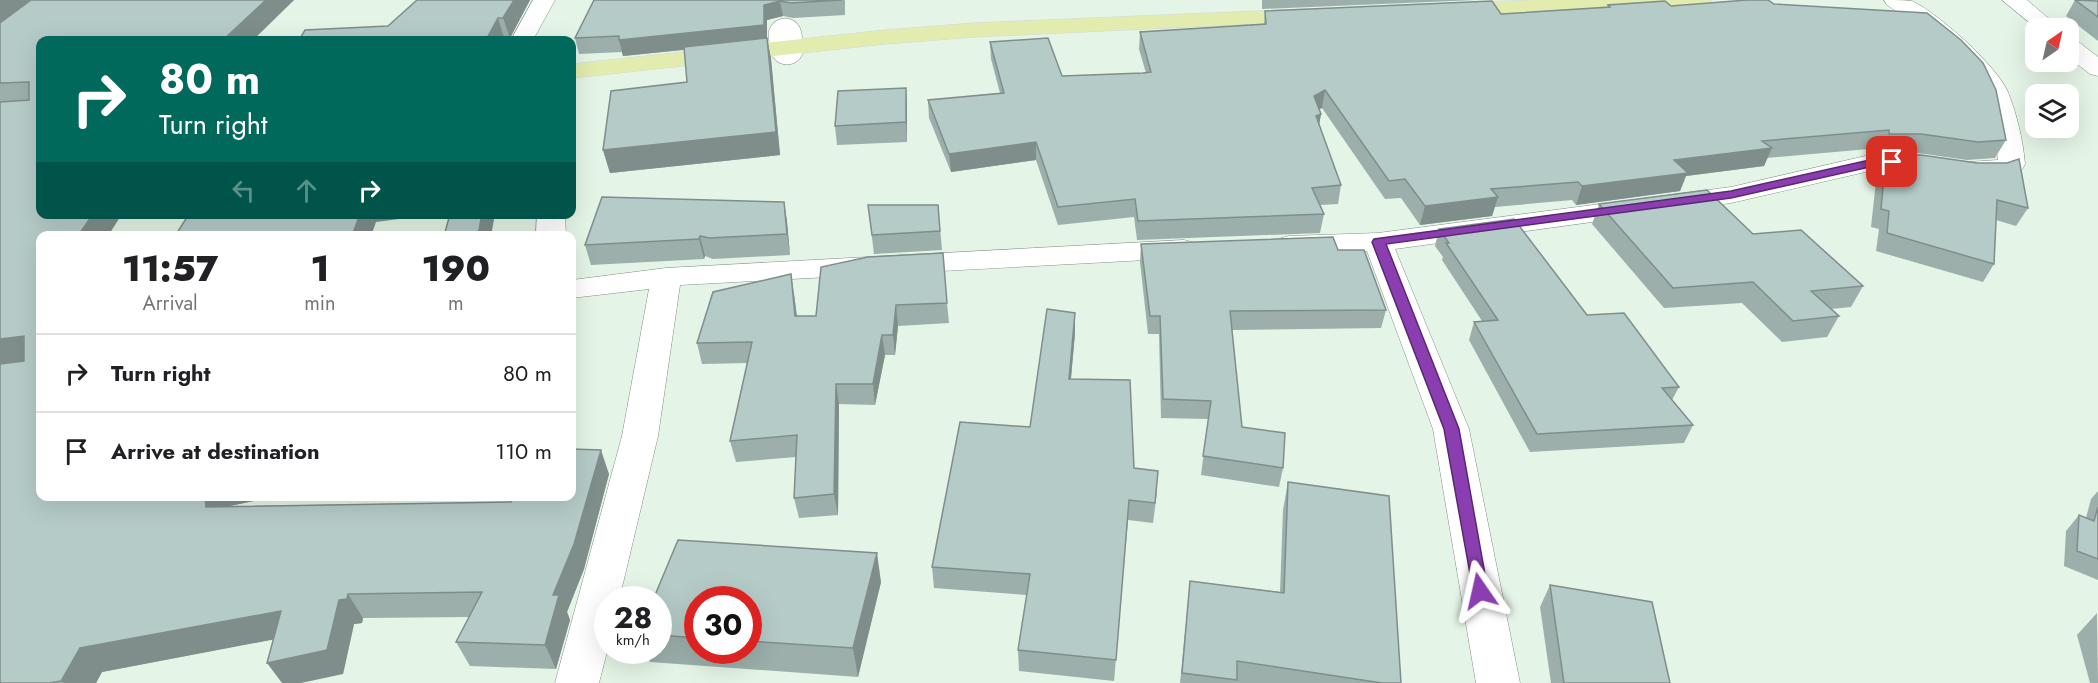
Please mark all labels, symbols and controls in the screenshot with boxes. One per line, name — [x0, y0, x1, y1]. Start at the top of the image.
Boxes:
north arrow — [2025, 18, 2079, 72]
map controls — [2025, 18, 2079, 138]
text: 80 m — [159, 49, 260, 110]
icon: right — [60, 60, 138, 138]
button: layers — [2025, 84, 2079, 138]
text: Turn right — [159, 105, 267, 144]
pin — [1866, 136, 1917, 187]
icon: arrive — [1875, 145, 1908, 178]
icon: left — [227, 174, 260, 207]
icon: ahead — [290, 174, 323, 207]
icon: right — [353, 174, 386, 207]
text: 11:57 — [122, 242, 218, 294]
text: 1 — [310, 242, 329, 294]
text: 190 — [421, 242, 490, 294]
text: Arrival — [143, 289, 198, 318]
text: min — [304, 289, 336, 318]
text: m — [448, 289, 464, 318]
icon: right — [60, 357, 93, 390]
text: Turn right — [111, 357, 211, 389]
text: 80 m — [503, 357, 552, 389]
icon: arrive — [60, 435, 93, 468]
text: Arrive at destination — [111, 435, 320, 467]
text: 110 m — [495, 435, 552, 467]
position arrow — [1448, 559, 1512, 623]
speed limit sign: 30 — [684, 586, 762, 664]
text: 28 — [614, 596, 652, 639]
text: km/h — [616, 629, 650, 651]

